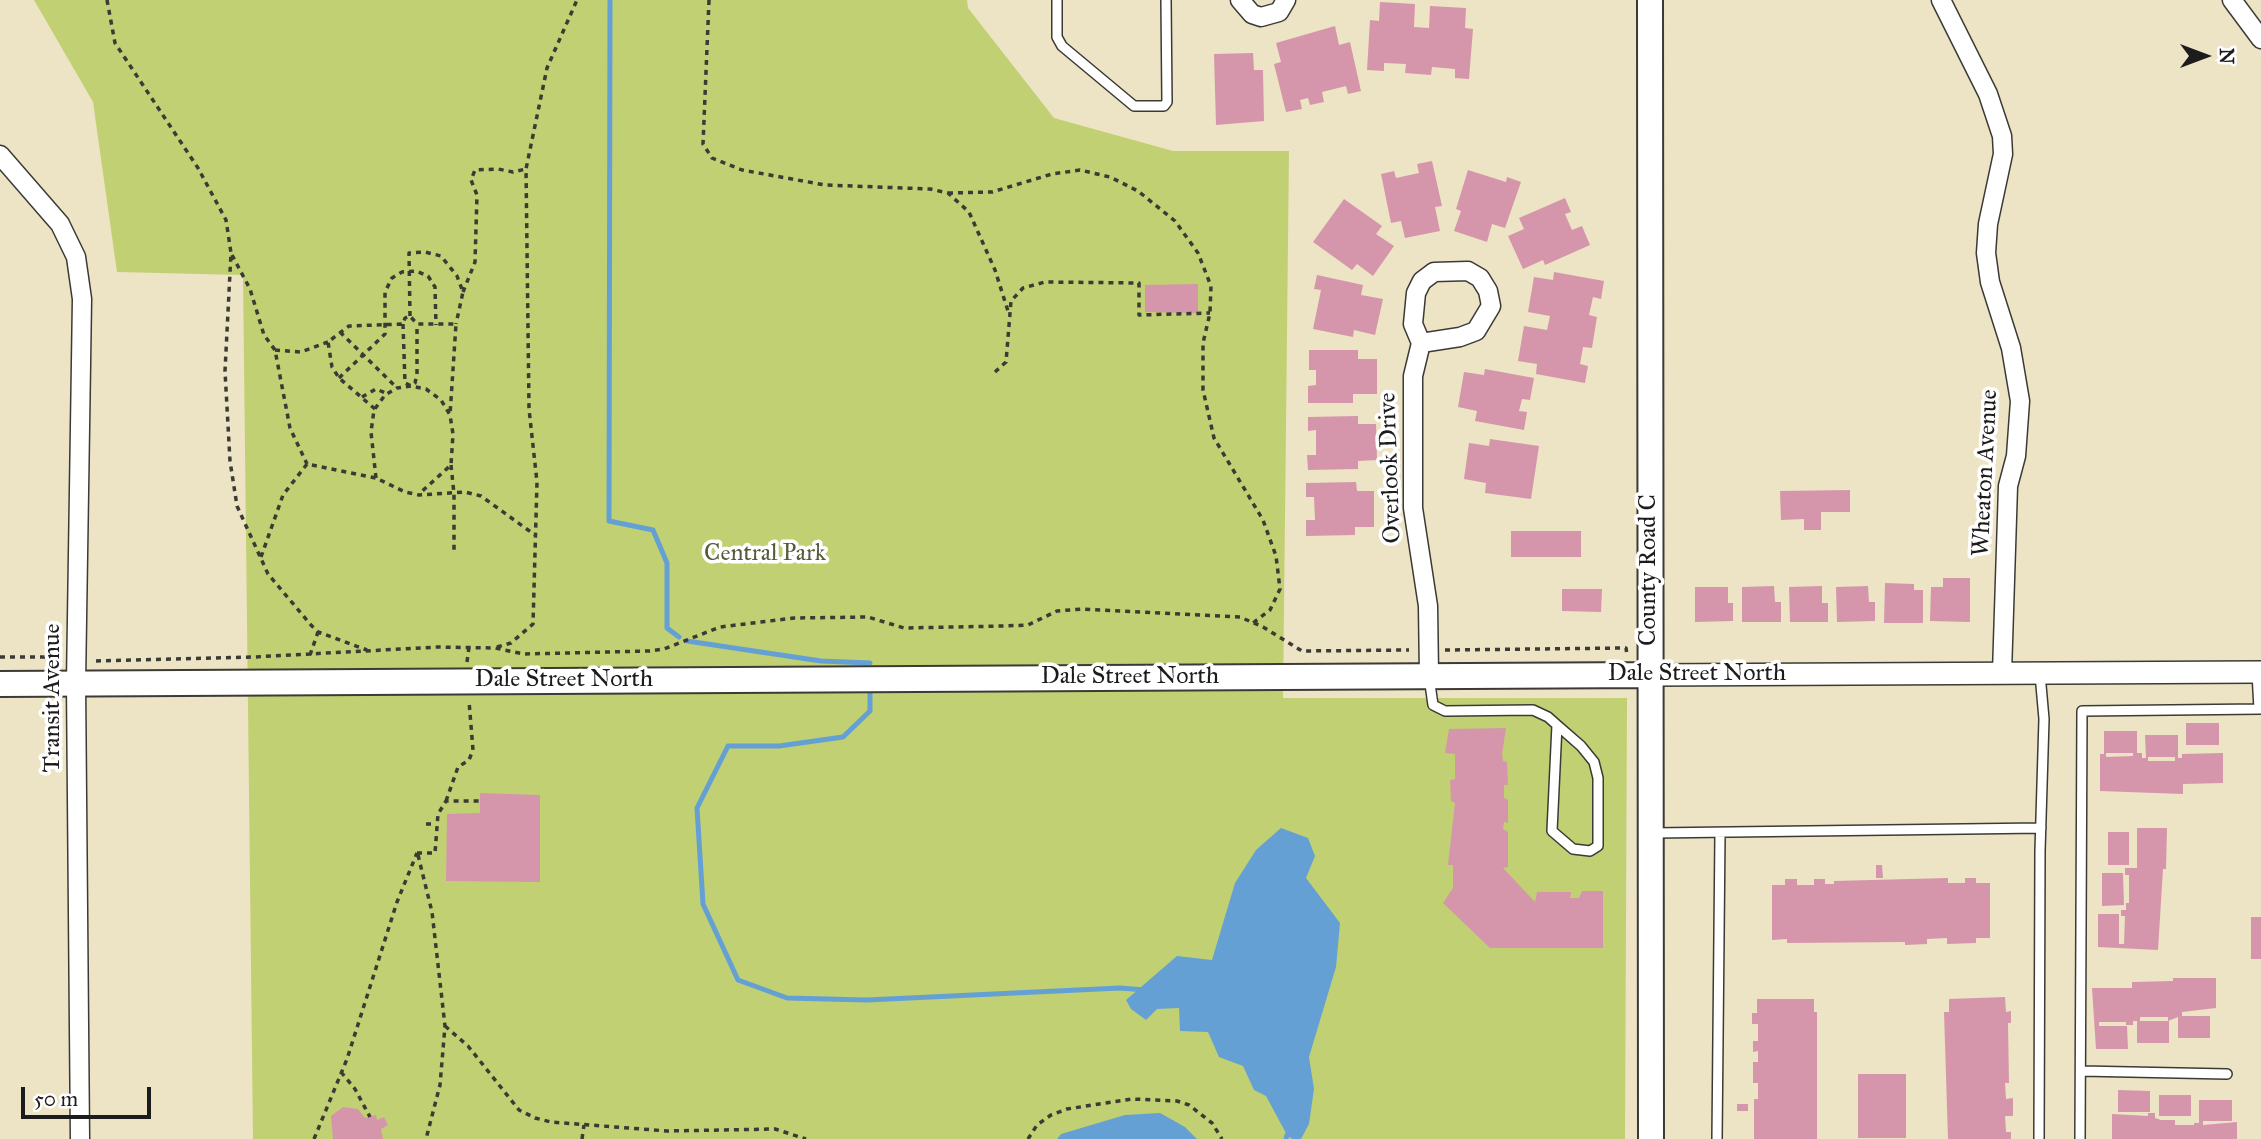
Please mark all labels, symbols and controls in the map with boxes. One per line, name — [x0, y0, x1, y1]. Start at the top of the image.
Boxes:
north arrow — [2170, 21, 2240, 91]
text: N — [2215, 48, 2238, 64]
street label: Wheaton Avenue — [1967, 389, 2005, 557]
street label: Overlook Drive — [1374, 392, 1408, 544]
street label: County Road C — [1635, 494, 1663, 646]
park label: Central Park — [704, 540, 826, 568]
street label: Transit Avenue — [39, 624, 67, 772]
street label: Dale Street North — [1608, 660, 1786, 688]
street label: Dale Street North — [1041, 663, 1219, 691]
street label: Dale Street North — [475, 666, 653, 694]
scale bar — [24, 1072, 154, 1116]
text: 50 m — [34, 1086, 78, 1112]

